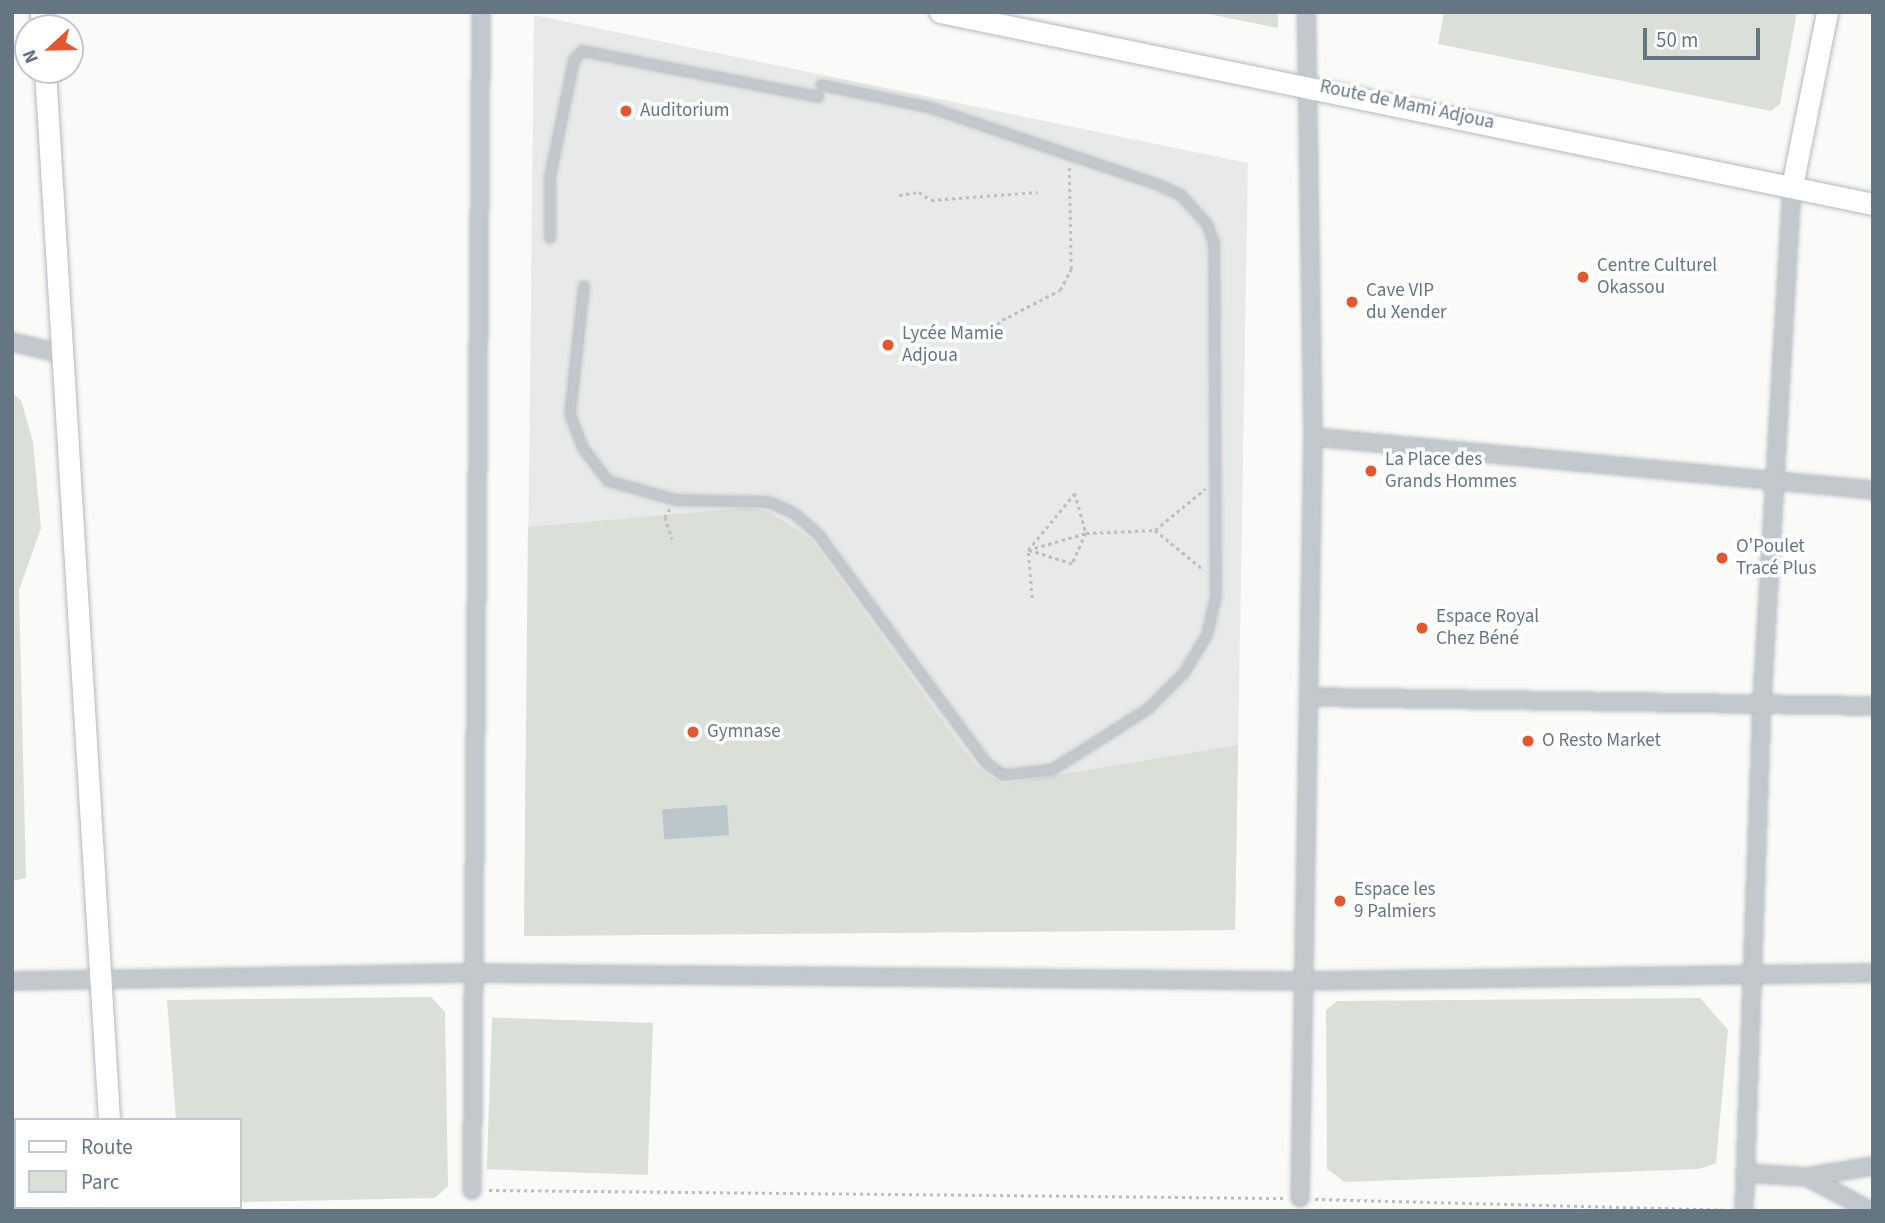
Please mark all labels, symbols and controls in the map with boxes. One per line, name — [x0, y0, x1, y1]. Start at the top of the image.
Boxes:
north arrow — [14, 14, 84, 84]
scale bar — [1647, 14, 1764, 58]
text: 50 m — [1656, 25, 1698, 55]
text: N — [16, 45, 46, 67]
street label: Route de Mami Adjoua — [1318, 75, 1496, 135]
place label: Auditorium — [640, 100, 730, 122]
marker: Auditorium — [618, 103, 634, 119]
place label: Centre Culturel Okassou — [1597, 255, 1717, 299]
marker: Centre Culturel Okassou — [1575, 269, 1591, 285]
place label: Cave VIP du Xender — [1366, 280, 1447, 324]
marker: Cave VIP du Xender — [1344, 294, 1360, 310]
place label: Lycée Mamie Adjoua — [902, 323, 1004, 367]
marker: Lycée Mamie Adjoua — [880, 337, 896, 353]
place label: La Place des Grands Hommes — [1385, 449, 1517, 493]
marker: La Place des Grands Hommes — [1363, 463, 1379, 479]
place label: O'Poulet Tracé Plus — [1736, 536, 1816, 580]
marker: O'Poulet Tracé Plus — [1714, 550, 1730, 566]
place label: Espace Royal Chez Béné — [1436, 606, 1539, 650]
marker: Espace Royal Chez Béné — [1414, 620, 1430, 636]
place label: Gymnase — [707, 721, 781, 743]
marker: Gymnase — [685, 724, 701, 740]
place label: O Resto Market — [1542, 730, 1661, 752]
marker: O Resto Market — [1520, 733, 1536, 749]
place label: Espace les 9 Palmiers — [1354, 879, 1436, 923]
marker: Espace les 9 Palmiers — [1332, 893, 1348, 909]
legend — [14, 1118, 242, 1209]
text: Route — [81, 1132, 133, 1162]
text: Parc — [81, 1167, 119, 1197]

